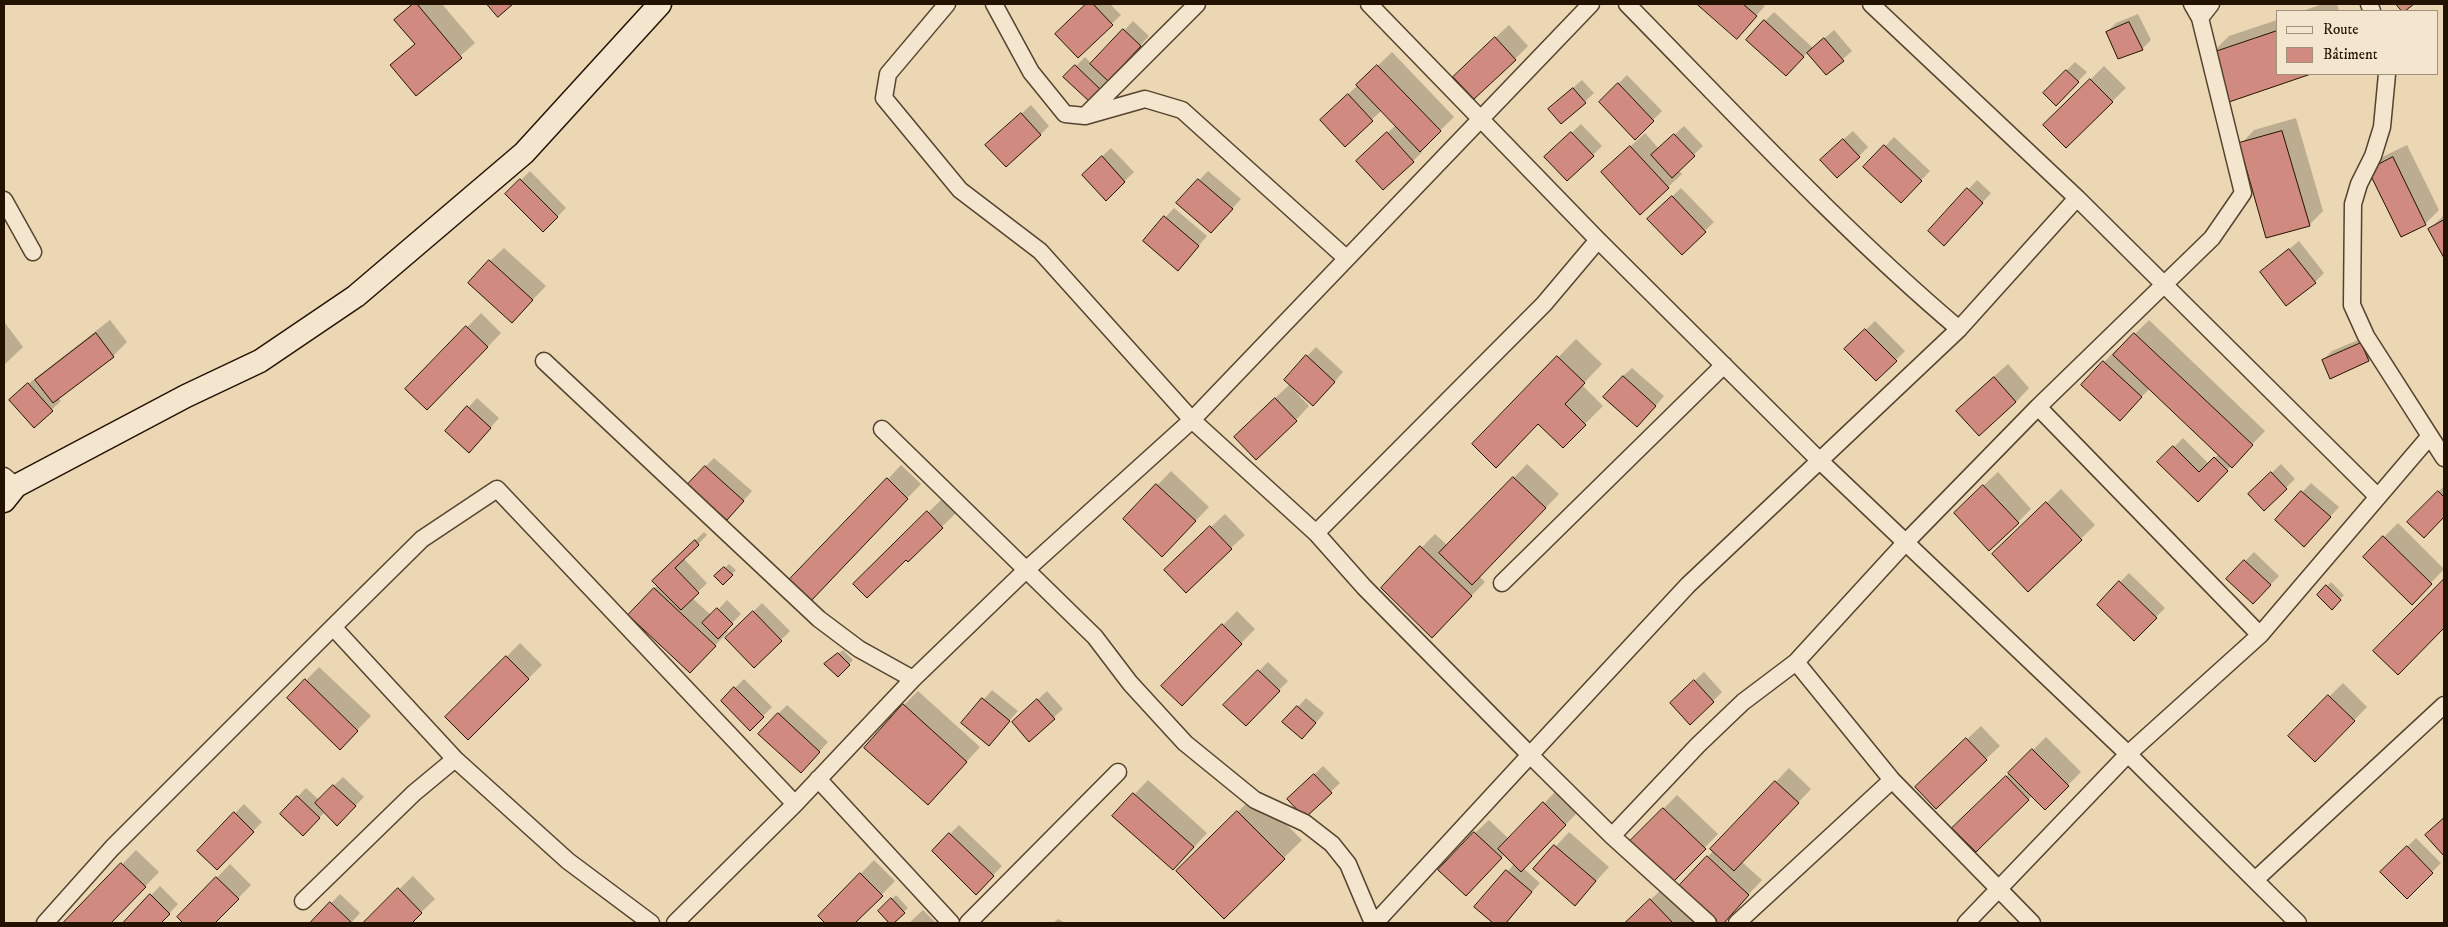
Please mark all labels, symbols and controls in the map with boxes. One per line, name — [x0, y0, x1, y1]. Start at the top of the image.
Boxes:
legend — [2276, 10, 2438, 75]
text: Route — [2323, 20, 2358, 39]
text: Bâtiment — [2323, 45, 2378, 64]

